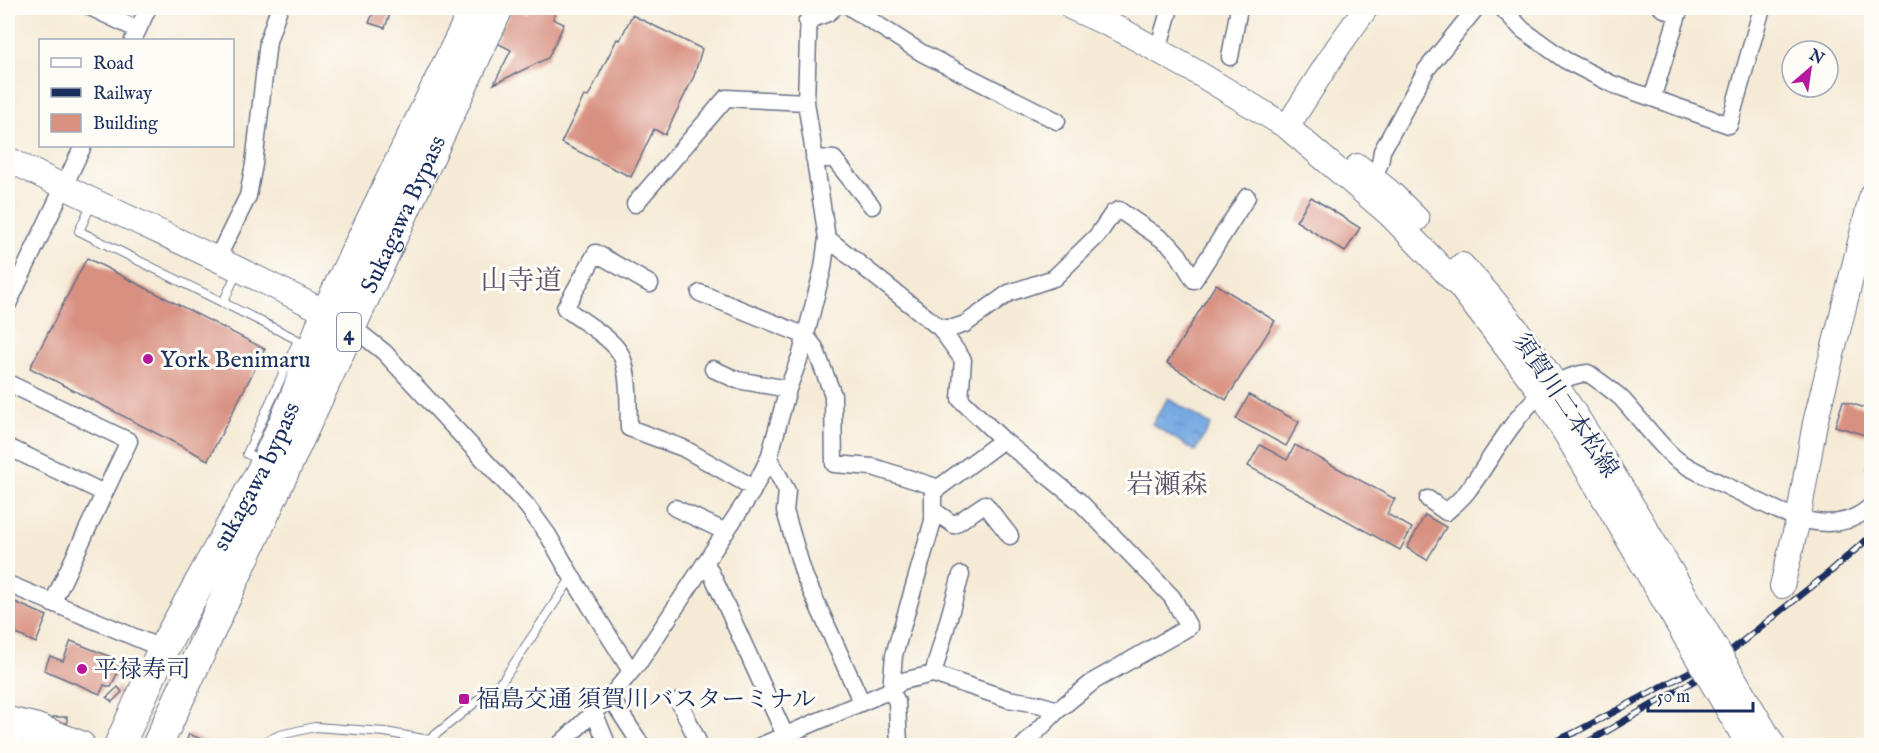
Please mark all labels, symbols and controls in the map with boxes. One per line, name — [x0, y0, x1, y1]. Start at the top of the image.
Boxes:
legend — [39, 39, 234, 147]
north arrow — [1780, 39, 1840, 99]
text: N — [1805, 45, 1827, 70]
text: Road — [93, 53, 134, 76]
text: Railway — [93, 83, 152, 106]
text: Building — [93, 113, 158, 136]
street label: Sukagawa Bypass — [354, 131, 454, 299]
district label: 山寺道 — [481, 265, 562, 299]
road number: 4 — [337, 313, 361, 351]
street label: 須賀川二本松線 — [1505, 328, 1625, 484]
place label: York Benimaru — [160, 345, 311, 376]
marker: York Benimaru — [141, 352, 155, 366]
street label: sukagawa bypass — [206, 397, 308, 557]
district label: 岩瀬森 — [1127, 469, 1208, 503]
place label: 平禄寿司 — [94, 655, 190, 686]
marker: 平禄寿司 — [75, 662, 89, 676]
scale bar — [1648, 675, 1753, 713]
place label: 福島交通 須賀川バスターミナル — [476, 685, 816, 716]
text: 50 m — [1657, 686, 1690, 709]
marker: 福島交通 須賀川バスターミナル — [457, 692, 471, 706]

